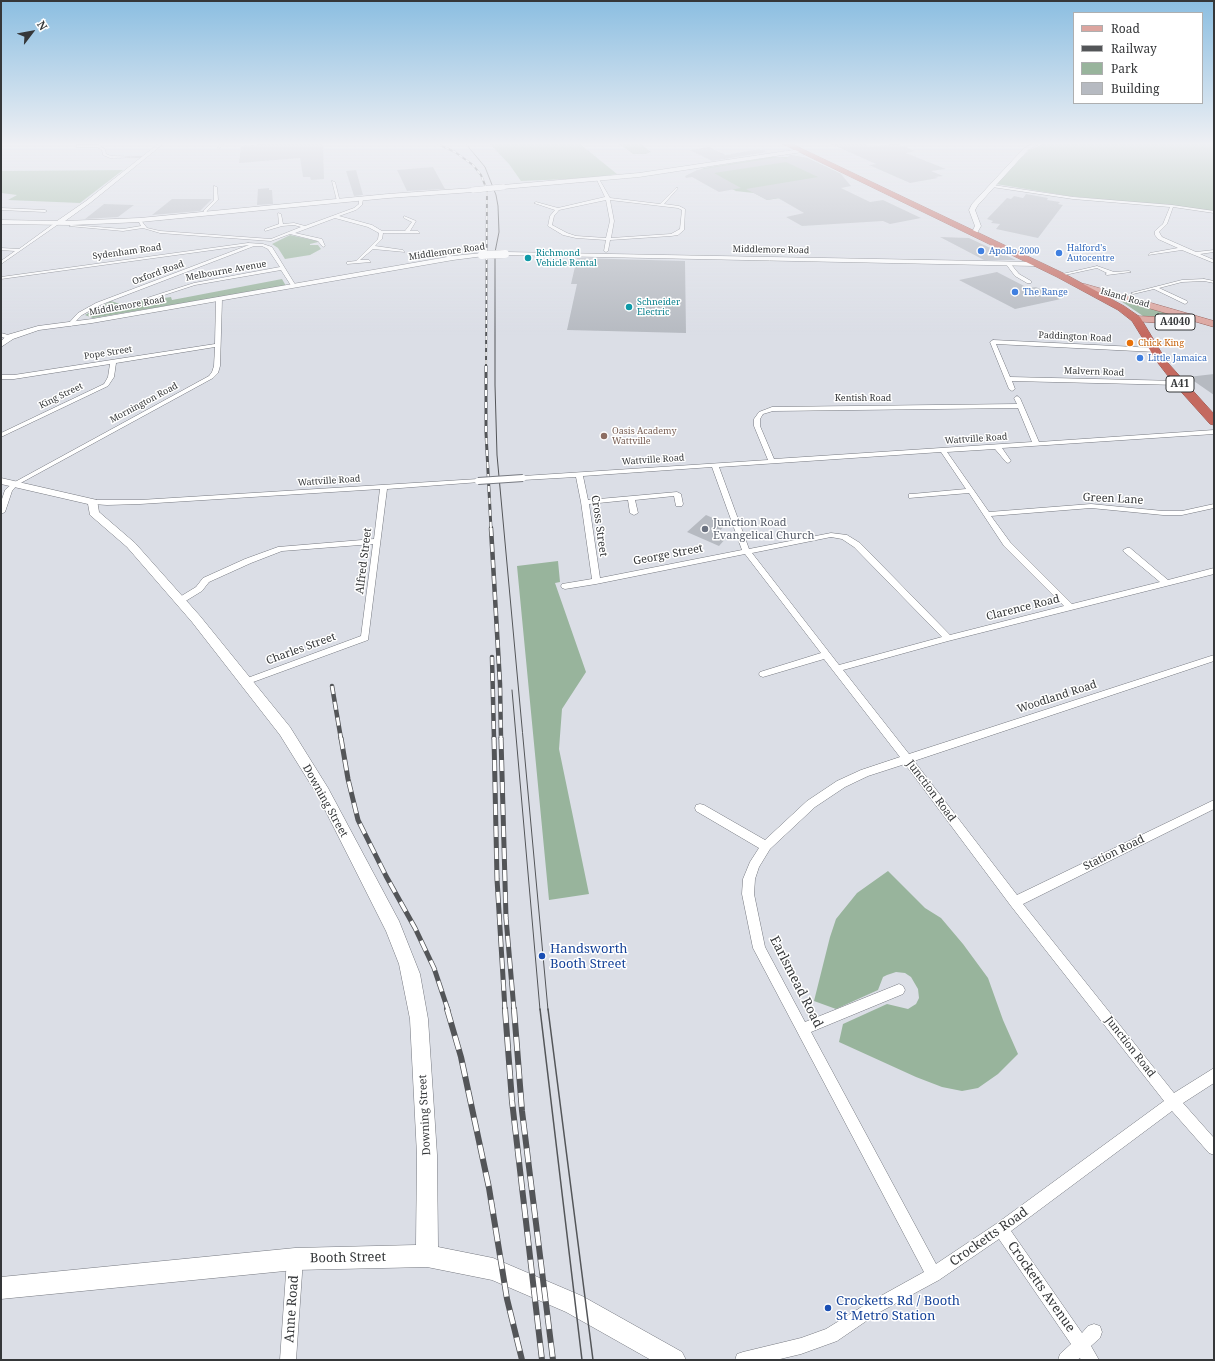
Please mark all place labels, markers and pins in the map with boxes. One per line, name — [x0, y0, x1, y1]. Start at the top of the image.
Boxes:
place label: Halford's Autocentre — [1067, 243, 1115, 264]
marker: Apollo 2000 — [976, 246, 986, 256]
place label: Apollo 2000 — [989, 246, 1039, 256]
place label: Richmond Vehicle Rental — [536, 248, 597, 269]
marker: Halford's Autocentre — [1054, 248, 1064, 258]
marker: Richmond Vehicle Rental — [523, 253, 533, 263]
marker: The Range — [1010, 287, 1020, 297]
place label: The Range — [1023, 287, 1068, 297]
place label: Schneider Electric — [637, 297, 680, 318]
marker: Schneider Electric — [624, 302, 634, 312]
marker: Chick King — [1125, 338, 1135, 348]
place label: Chick King — [1138, 338, 1184, 348]
marker: Little Jamaica — [1135, 353, 1145, 363]
place label: Little Jamaica — [1148, 353, 1207, 363]
place label: Oasis Academy Wattville — [612, 426, 676, 447]
marker: Oasis Academy Wattville — [599, 431, 609, 441]
place label: Junction Road Evangelical Church — [713, 516, 814, 542]
marker: Junction Road Evangelical Church — [700, 524, 710, 534]
place label: Handsworth Booth Street — [550, 941, 628, 972]
marker: Handsworth Booth Street — [537, 951, 547, 961]
place label: Crocketts Rd / Booth St Metro Station — [836, 1293, 960, 1324]
marker: Crocketts Rd / Booth St Metro Station — [823, 1303, 833, 1313]

